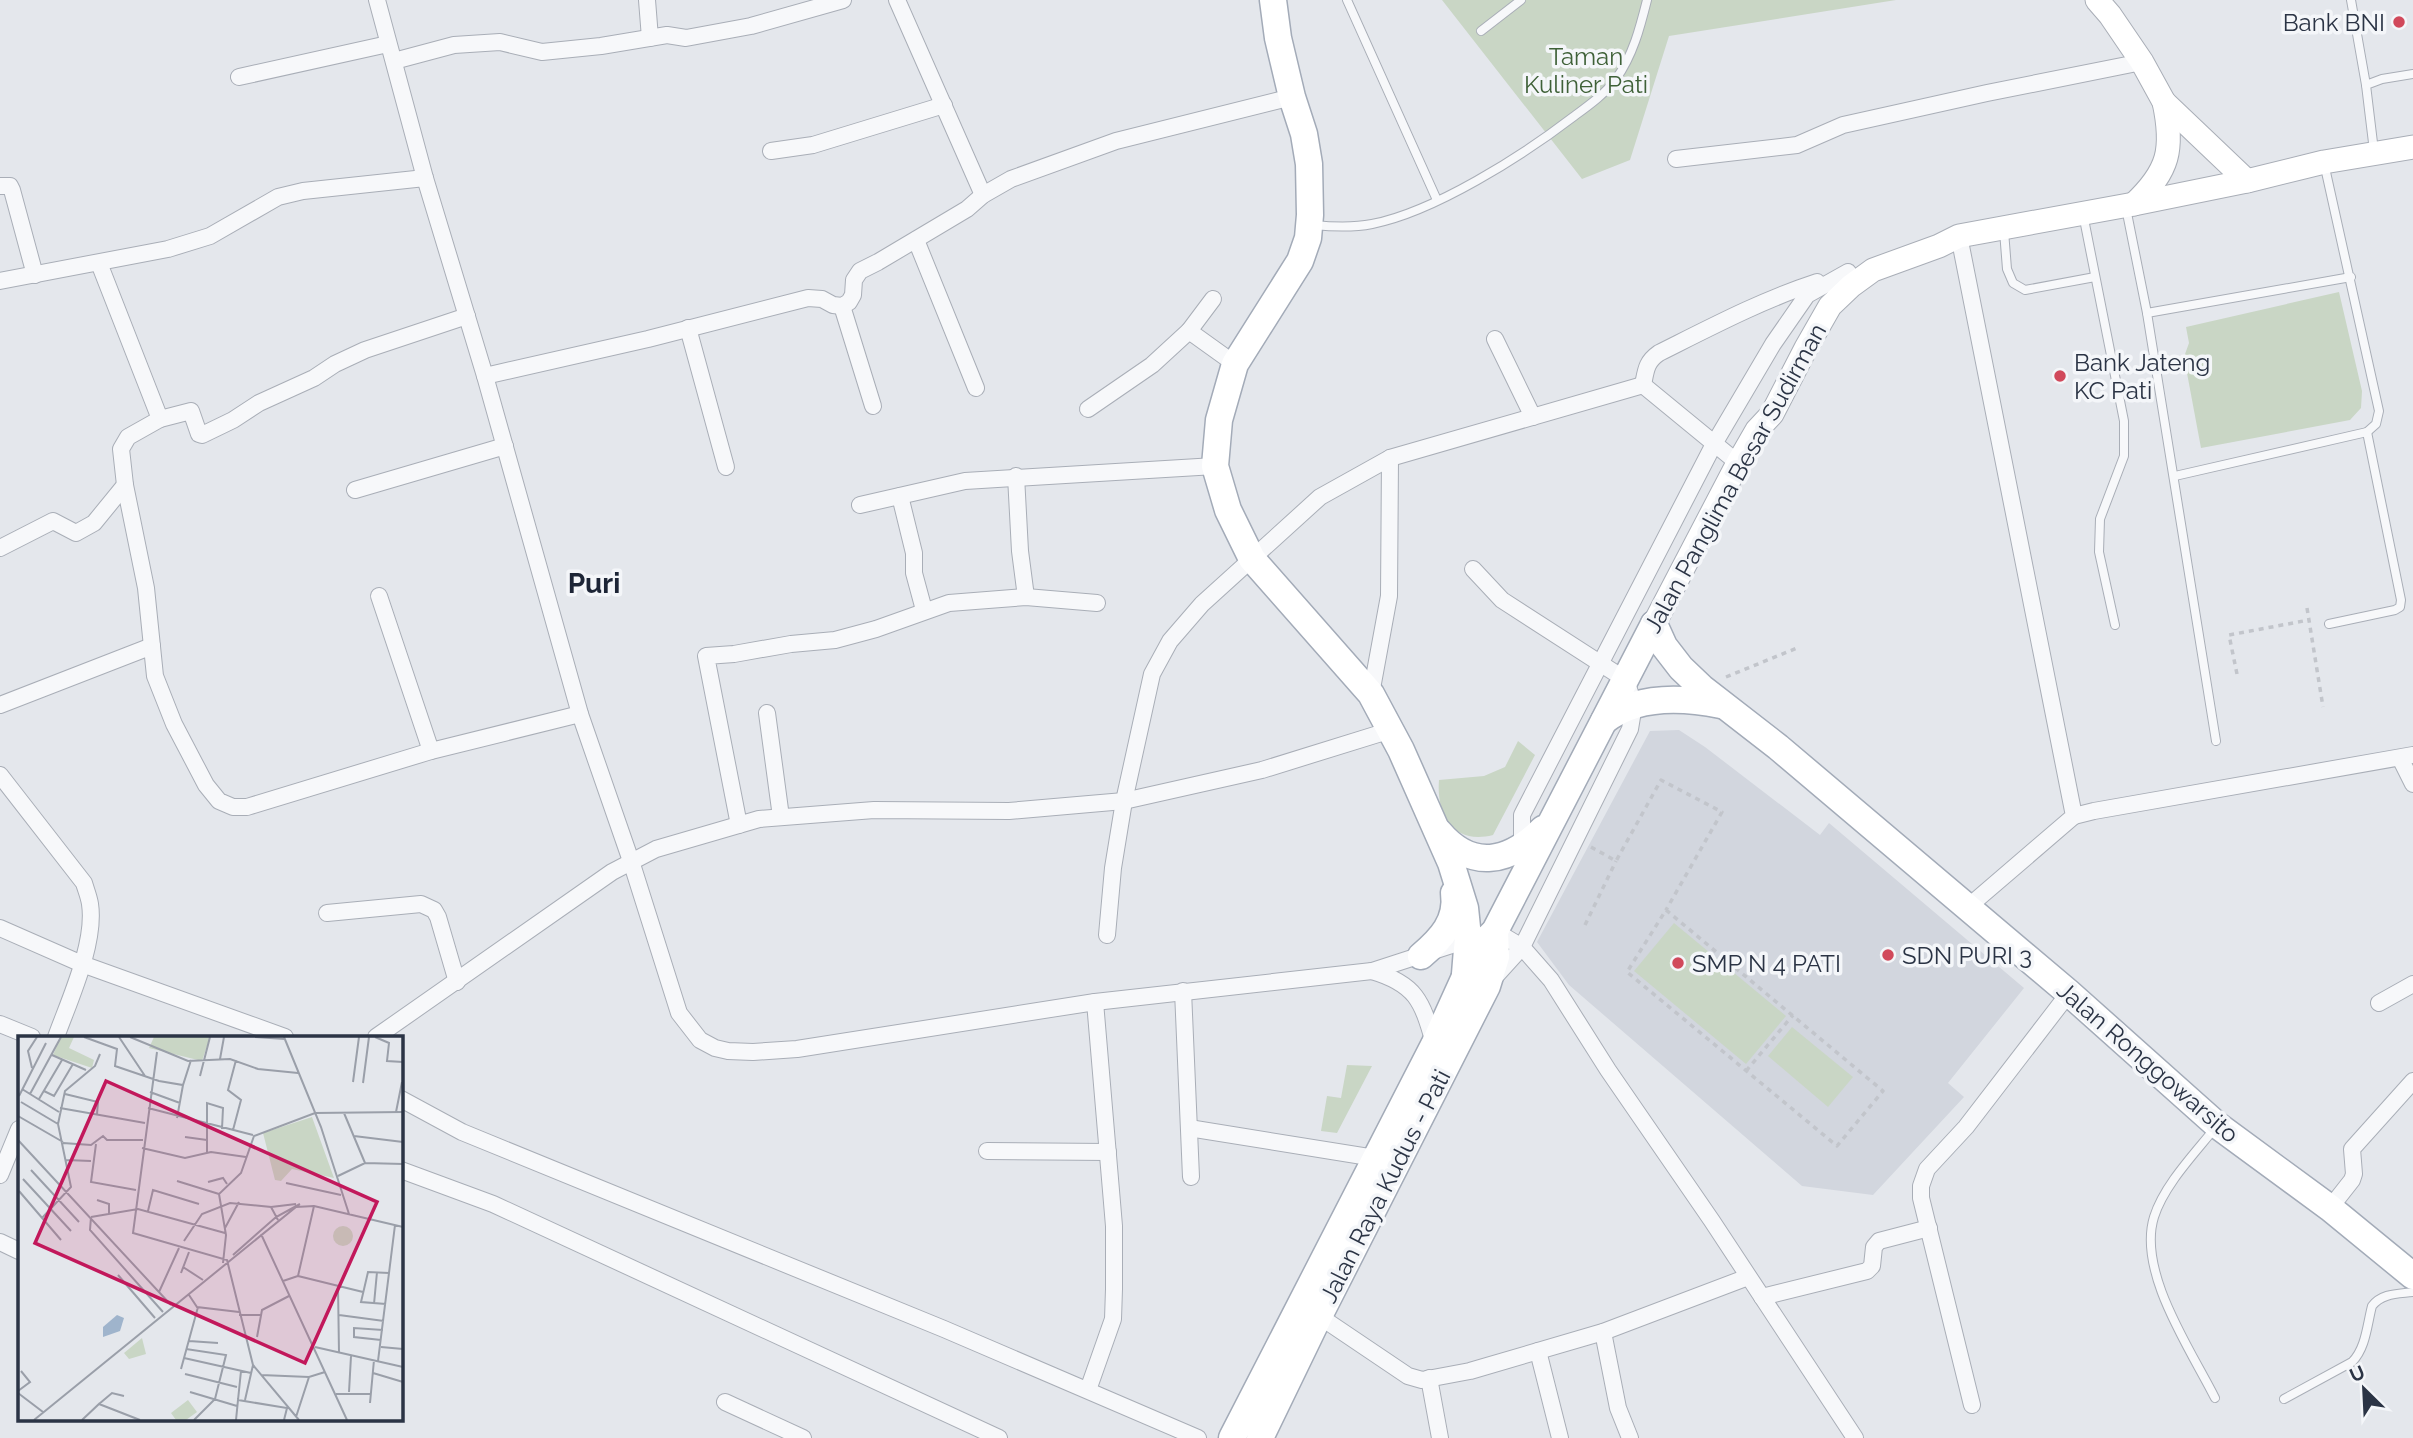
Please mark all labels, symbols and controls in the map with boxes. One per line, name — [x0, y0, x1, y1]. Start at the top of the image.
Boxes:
place label: Bank BNI — [2283, 8, 2385, 37]
marker: Bank BNI — [2391, 14, 2407, 30]
park label: Taman Kuliner Pati — [1524, 42, 1648, 99]
street label: Jalan Panglima Besar Sudirman — [1638, 318, 1832, 638]
place label: Bank Jateng KC Pati — [2074, 348, 2210, 405]
marker: Bank Jateng KC Pati — [2052, 368, 2068, 384]
district label: Puri — [568, 567, 620, 600]
place label: SDN PURI 3 — [1902, 941, 2032, 970]
marker: SDN PURI 3 — [1880, 947, 1896, 963]
place label: SMP N 4 PATI — [1692, 949, 1841, 978]
marker: SMP N 4 PATI — [1670, 955, 1686, 971]
street label: Jalan Ronggowarsito — [2051, 975, 2245, 1149]
inset map — [18, 1036, 402, 1420]
street label: Jalan Raya Kudus - Pati — [1314, 1065, 1456, 1307]
north arrow — [2329, 1354, 2399, 1424]
text: U — [2346, 1361, 2368, 1386]

